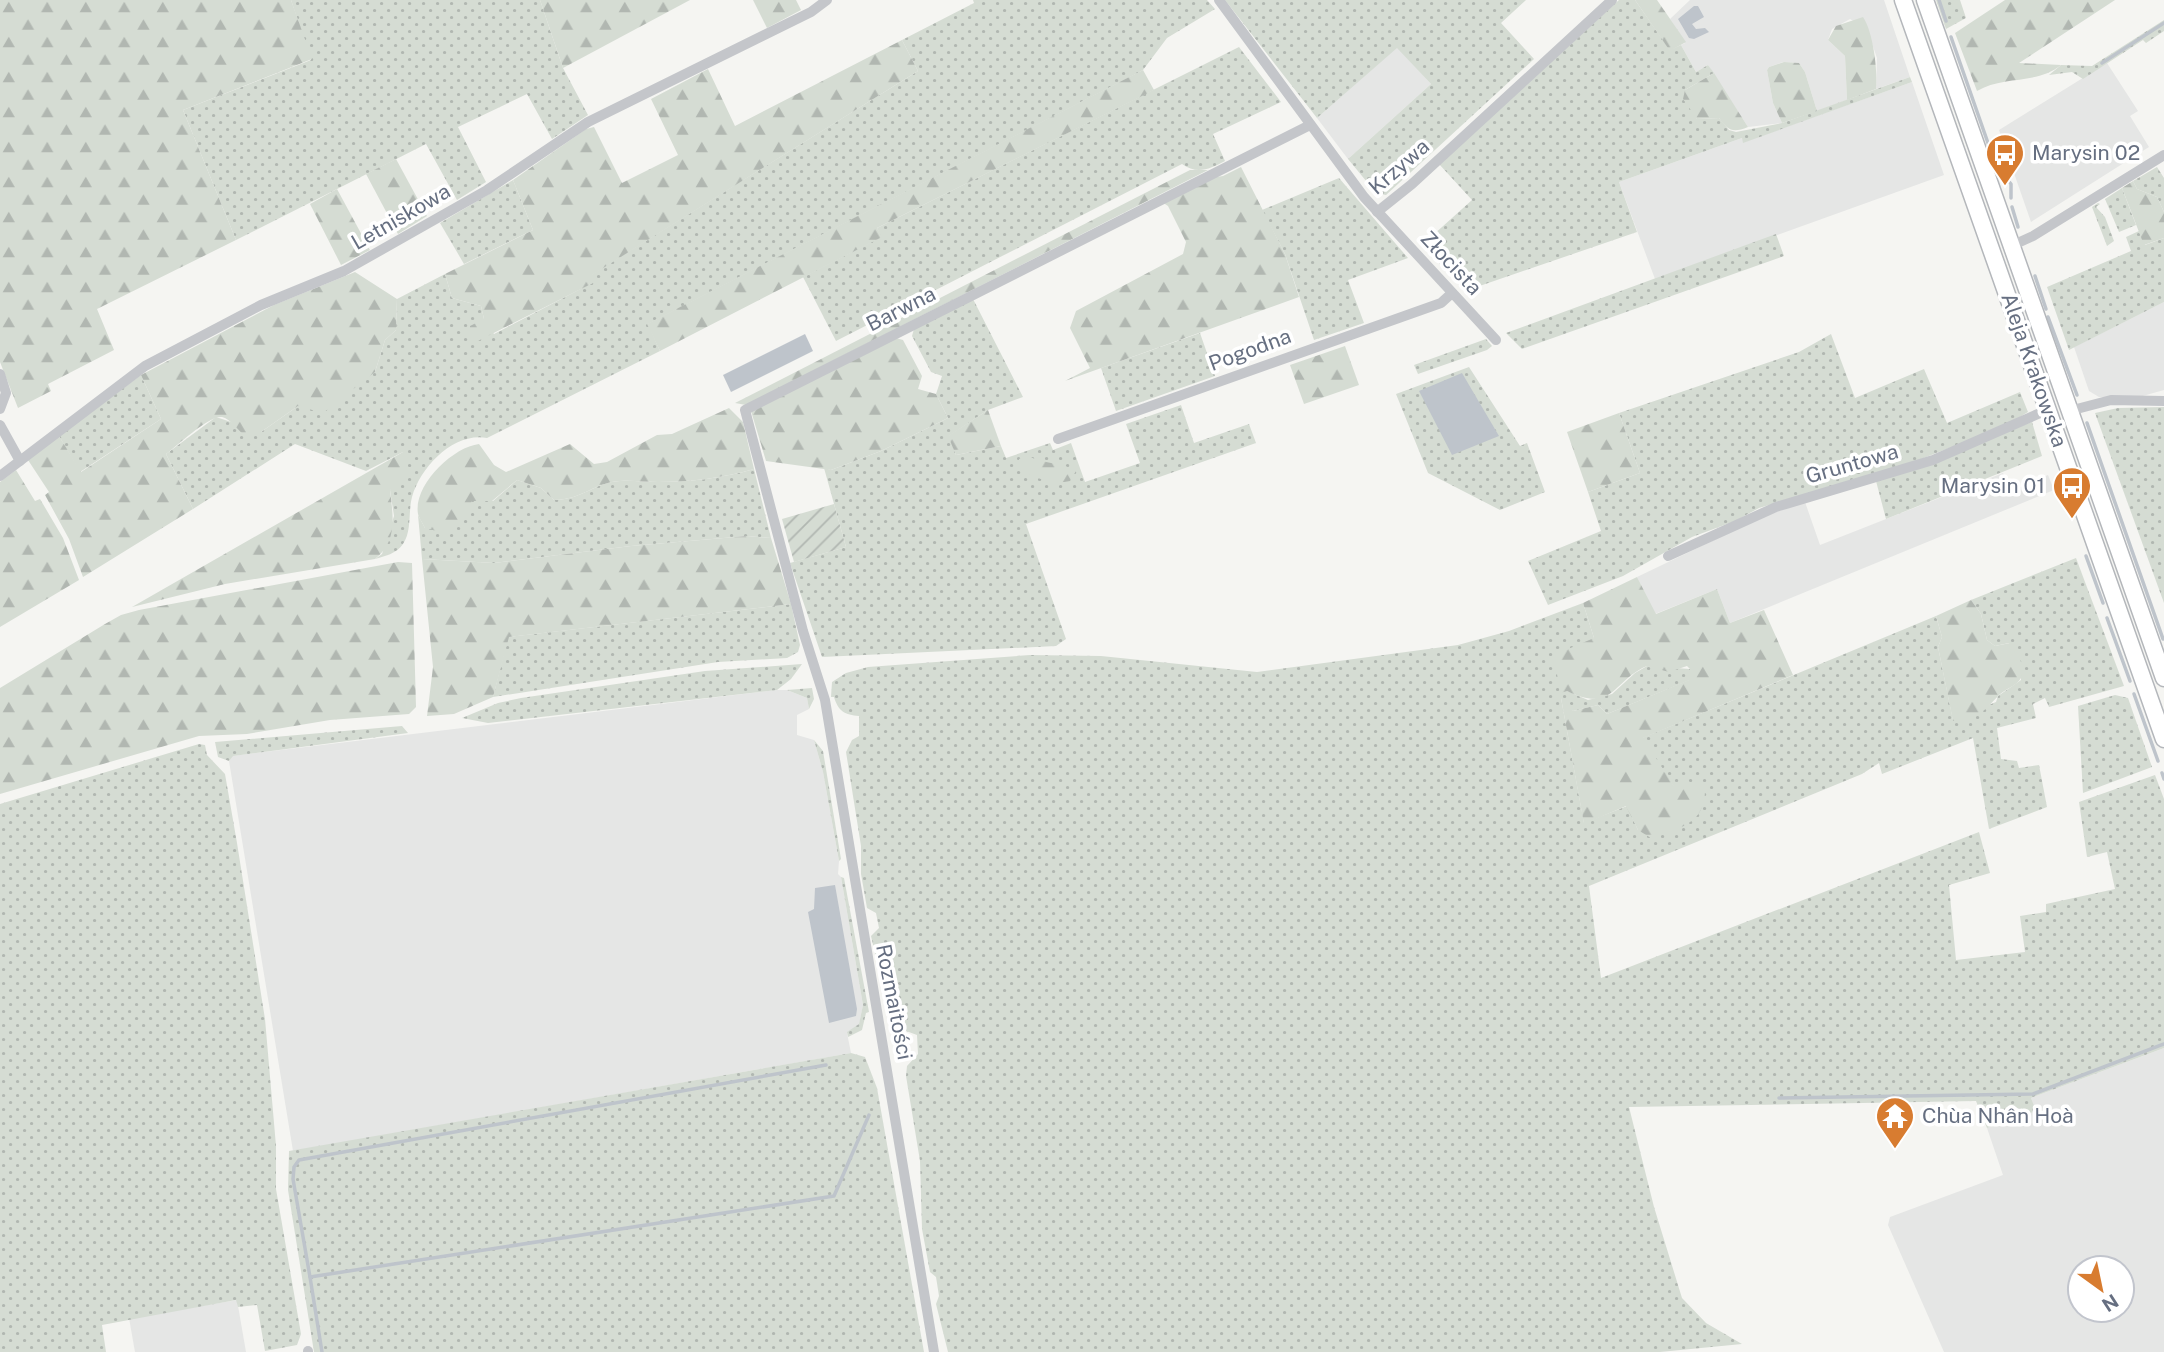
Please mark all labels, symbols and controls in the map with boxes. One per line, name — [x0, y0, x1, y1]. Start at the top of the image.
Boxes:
bus stop icon: Marysin 02 — [1984, 132, 2026, 187]
street label: Krzywa — [1363, 134, 1434, 200]
place label: Marysin 02 — [2032, 140, 2140, 165]
street label: Letniskowa — [347, 178, 455, 255]
street label: Złocista — [1416, 225, 1487, 300]
street label: Barwna — [862, 281, 940, 337]
street label: Aleja Krakowska — [1996, 289, 2073, 450]
street label: Pogodna — [1205, 323, 1294, 376]
street label: Gruntowa — [1803, 438, 1901, 489]
bus stop icon: Marysin 01 — [2051, 465, 2093, 520]
place label: Marysin 01 — [1941, 473, 2045, 498]
street label: Rozmaitości — [871, 942, 918, 1062]
temple icon: Chùa Nhân Hoà — [1874, 1095, 1916, 1150]
place label: Chùa Nhân Hoà — [1922, 1103, 2074, 1128]
north arrow — [2066, 1254, 2136, 1324]
text: N — [2098, 1290, 2122, 1317]

